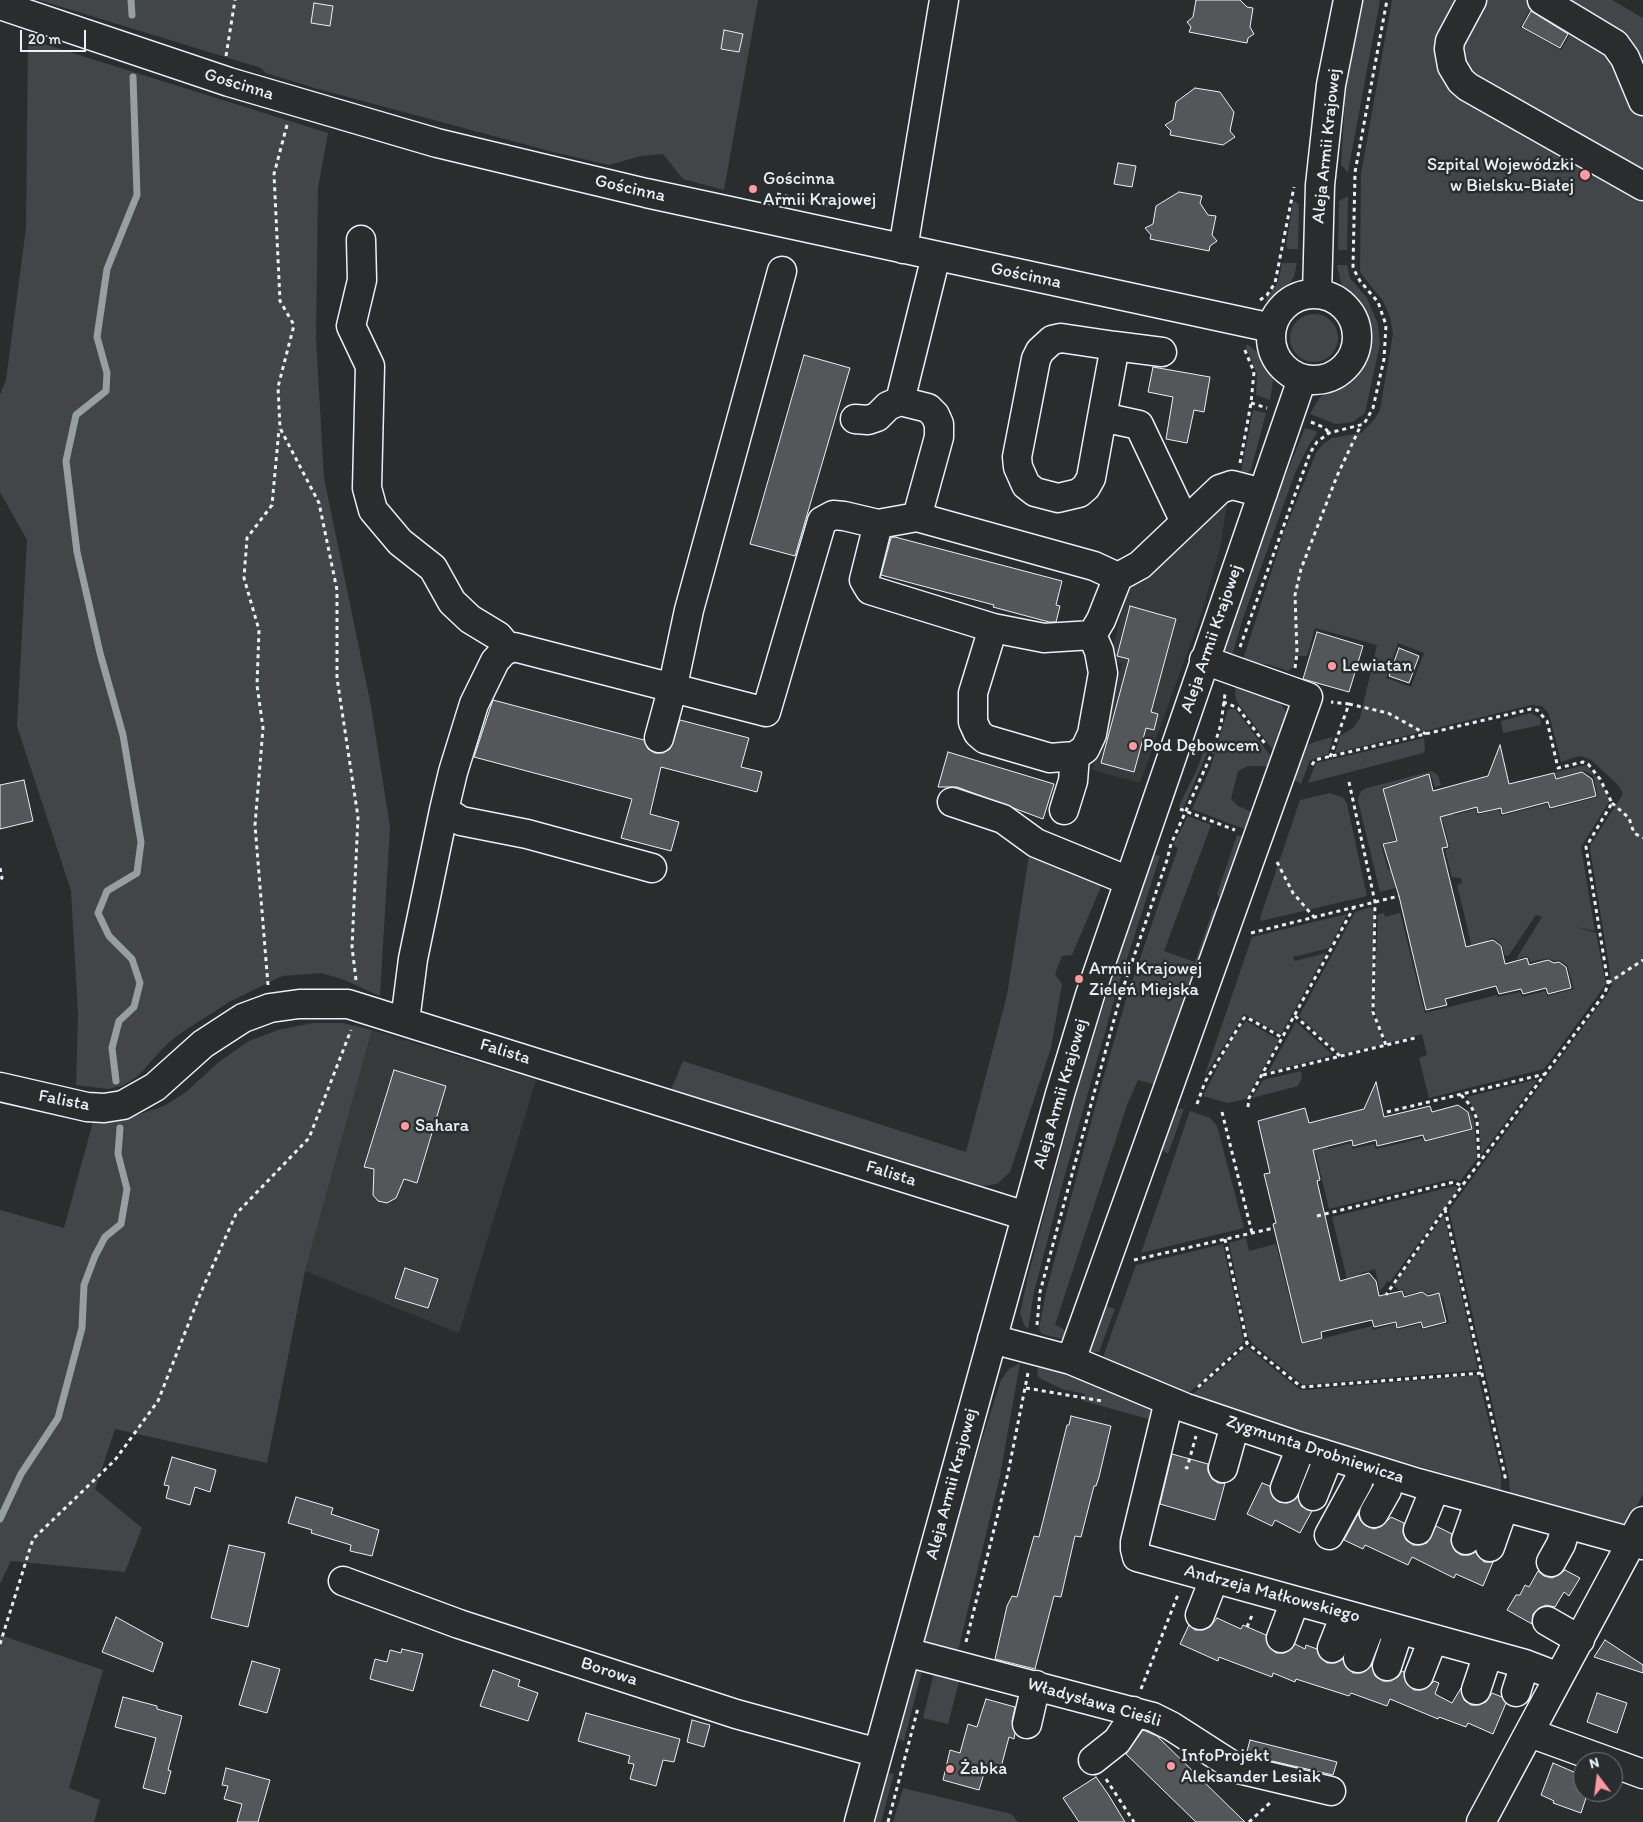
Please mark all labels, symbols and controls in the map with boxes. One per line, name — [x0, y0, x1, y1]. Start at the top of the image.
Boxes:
scale bar — [22, 20, 89, 52]
text: 20 m — [28, 30, 61, 48]
street label: Gościnna — [201, 64, 277, 106]
street label: Aleja Armii Krajowej — [1308, 67, 1346, 225]
place label: Szpital Wojewódzki w Bielsku-Białej — [1427, 154, 1574, 196]
place label: Gościnna Armii Krajowej — [763, 168, 876, 210]
marker: Szpital Wojewódzki w Bielsku-Białej — [1578, 168, 1592, 182]
street label: Gościnna — [593, 170, 667, 208]
marker: Gościnna Armii Krajowej — [747, 183, 759, 195]
street label: Gościnna — [989, 258, 1063, 294]
street label: Aleja Armii Krajowej — [1176, 562, 1248, 716]
place label: Lewiatan — [1342, 655, 1412, 677]
marker: Lewiatan — [1326, 660, 1338, 672]
place label: Pod Dębowcem — [1143, 735, 1259, 757]
marker: Pod Dębowcem — [1127, 740, 1139, 752]
place label: Armii Krajowej Zieleń Miejska — [1089, 958, 1202, 1001]
marker: Armii Krajowej Zieleń Miejska — [1073, 973, 1085, 985]
street label: Aleja Armii Krajowej — [1029, 1016, 1093, 1172]
street label: Falista — [477, 1034, 533, 1070]
street label: Falista — [37, 1085, 91, 1117]
place label: Sahara — [415, 1115, 469, 1137]
marker: Sahara — [399, 1120, 411, 1132]
street label: Falista — [863, 1156, 919, 1192]
street label: Aleja Armii Krajowej — [921, 1406, 983, 1562]
street label: Zygmunta Drobniewicza — [1223, 1411, 1407, 1489]
street label: Andrzeja Małkowskiego — [1182, 1560, 1362, 1628]
street label: Borowa — [578, 1653, 640, 1691]
street label: Władysława Cieśli — [1024, 1674, 1164, 1732]
place label: InfoProjekt Aleksander Lesiak — [1181, 1745, 1321, 1788]
north arrow — [1573, 1752, 1623, 1802]
text: N — [1587, 1754, 1601, 1772]
place label: Żabka — [960, 1758, 1007, 1780]
marker: InfoProjekt Aleksander Lesiak — [1165, 1760, 1177, 1772]
marker: Żabka — [944, 1763, 956, 1775]

